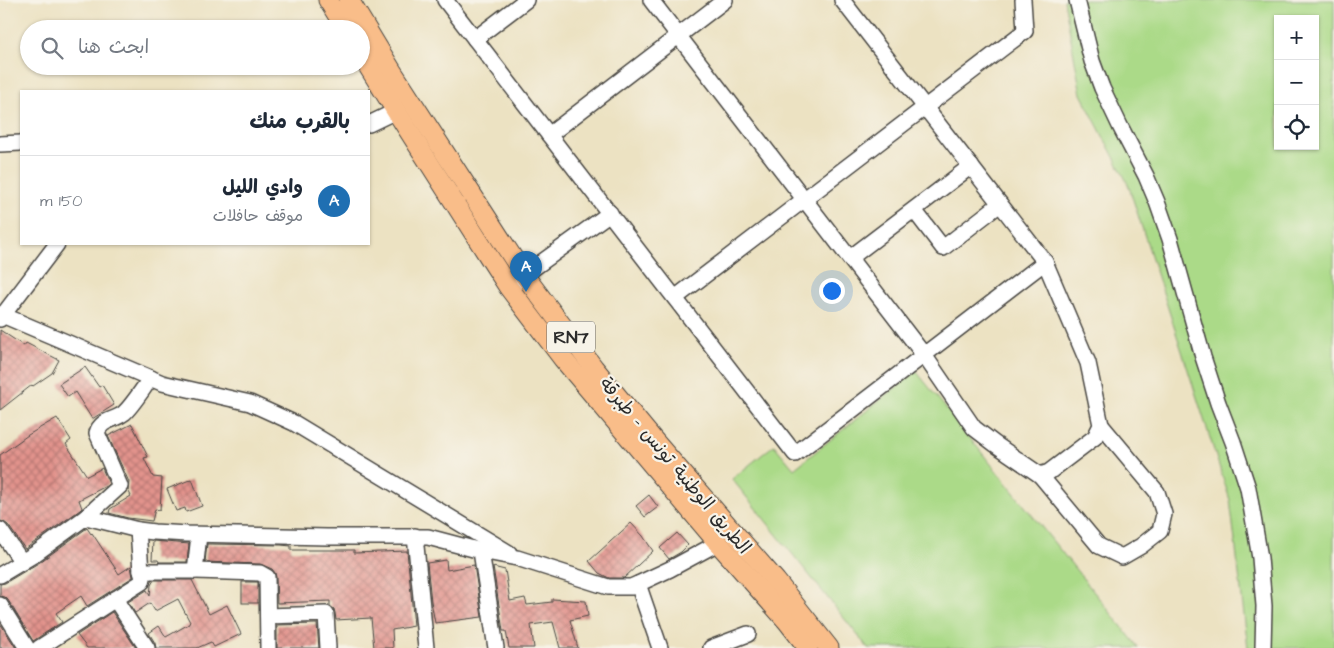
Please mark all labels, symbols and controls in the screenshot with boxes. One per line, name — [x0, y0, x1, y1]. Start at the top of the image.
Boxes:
map controls — [1274, 15, 1319, 150]
button: + — [1274, 15, 1319, 60]
search box — [20, 20, 370, 75]
icon: search — [38, 34, 66, 62]
text: ابحث هنا — [78, 34, 149, 61]
button: − — [1274, 60, 1319, 105]
button: locate — [1274, 105, 1319, 150]
text: بالقرب منك — [249, 107, 350, 136]
text: وادي الليل — [222, 174, 303, 201]
text: 150 m — [40, 190, 82, 212]
text: A — [329, 190, 339, 212]
text: موقف حافلات — [213, 205, 303, 227]
pin: A — [510, 251, 542, 292]
your location — [819, 278, 845, 304]
road number: RN7 — [547, 322, 595, 352]
street label: الطريق الوطنية تونس - طبرقة — [593, 372, 757, 560]

